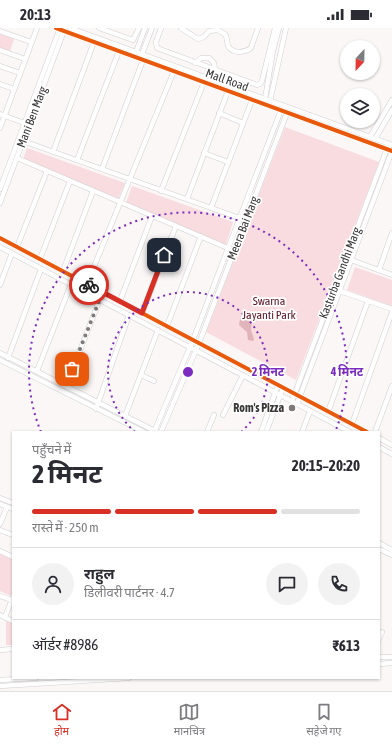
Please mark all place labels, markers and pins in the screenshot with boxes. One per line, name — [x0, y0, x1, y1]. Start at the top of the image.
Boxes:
pin — [147, 238, 181, 272]
pin — [55, 352, 89, 386]
centre of rings — [181, 365, 195, 379]
place label: Rom's Pizza — [233, 401, 284, 415]
marker: Rom's Pizza — [287, 403, 297, 413]

